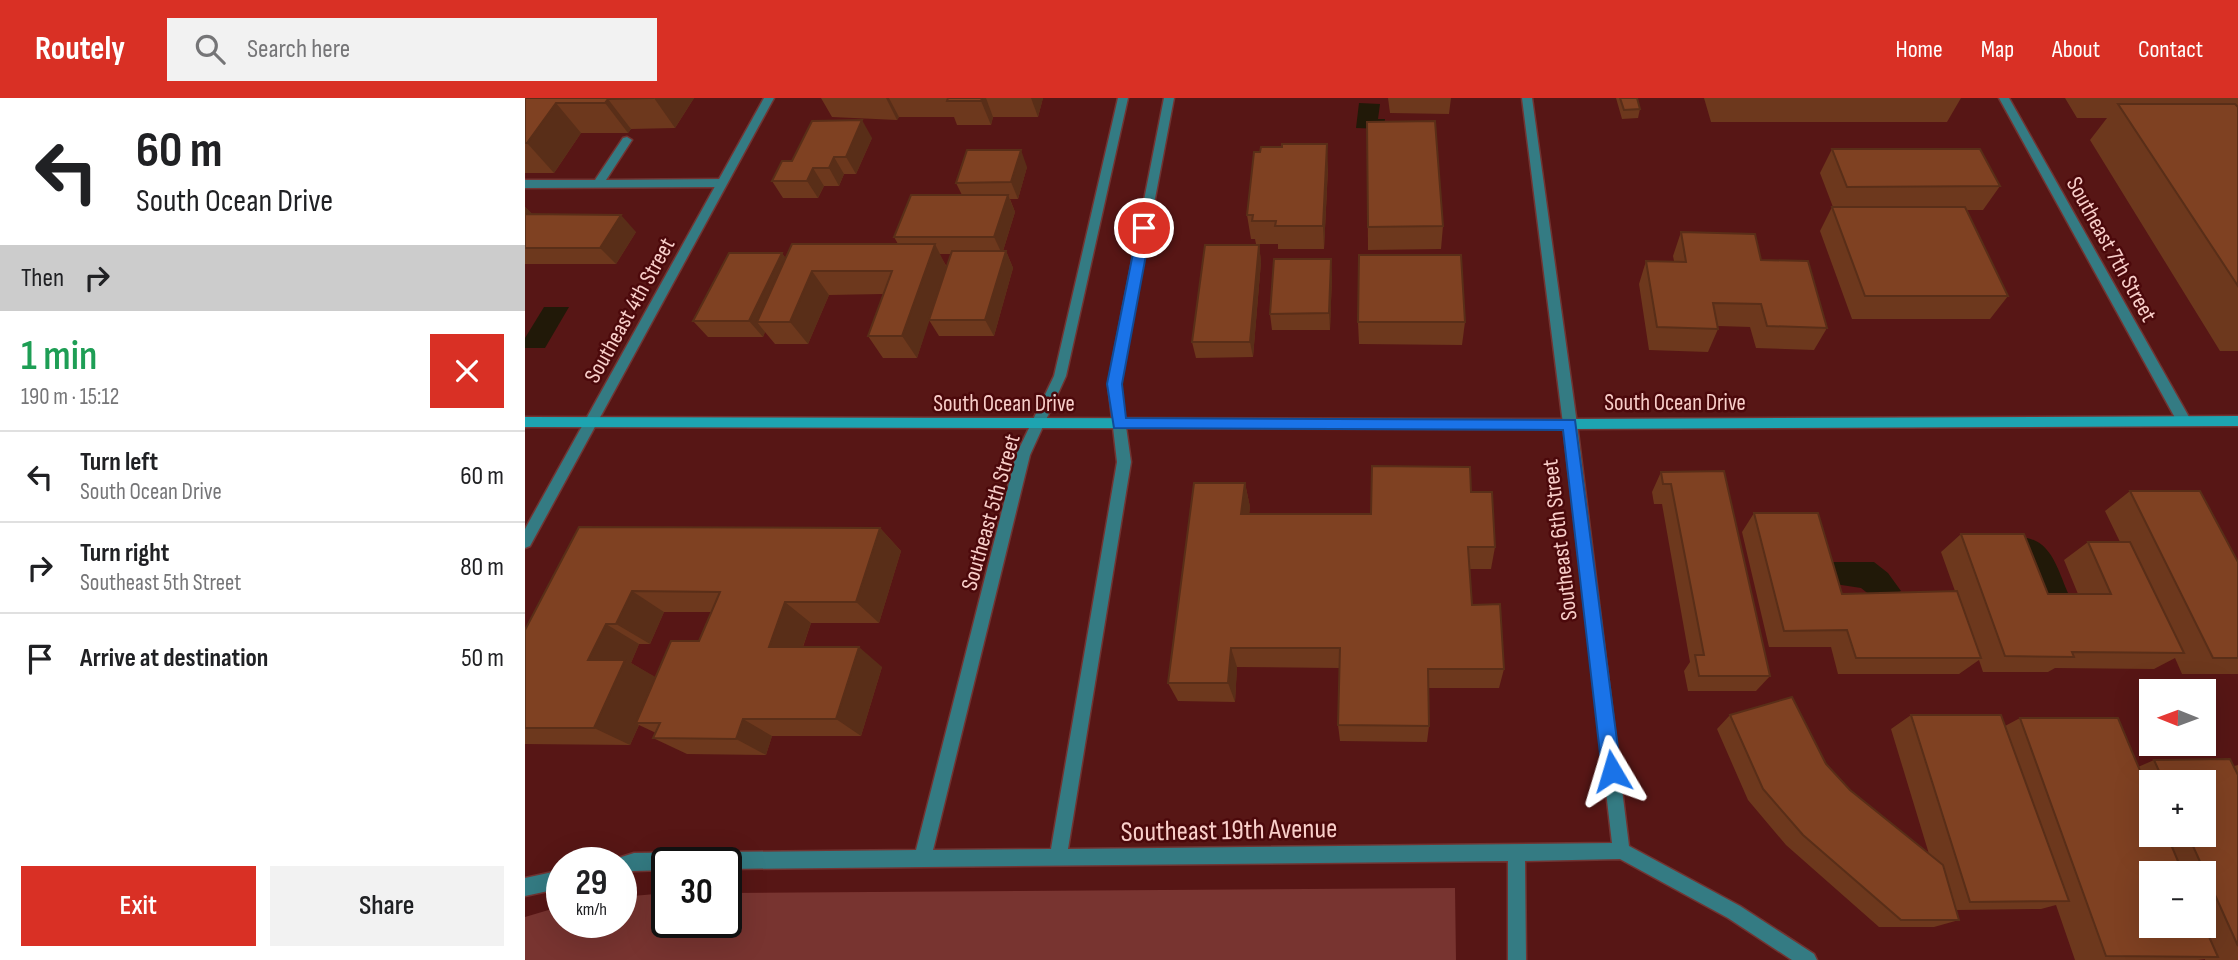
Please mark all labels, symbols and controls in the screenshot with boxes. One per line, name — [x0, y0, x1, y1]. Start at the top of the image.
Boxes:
search box — [167, 18, 657, 81]
text: Routely — [35, 29, 125, 69]
icon: search — [191, 30, 229, 68]
text: Search here — [247, 34, 350, 65]
text: Home — [1895, 35, 1943, 64]
text: Map — [1981, 35, 2014, 64]
text: About — [2052, 35, 2100, 64]
text: Contact — [2138, 35, 2203, 64]
text: 60 m — [136, 122, 223, 181]
icon: left — [21, 126, 112, 217]
street label: Southeast 7th Street — [2060, 172, 2162, 327]
text: South Ocean Drive — [136, 182, 333, 221]
pin — [1114, 198, 1174, 258]
icon: arrive — [1125, 209, 1163, 247]
street label: Southeast 4th Street — [578, 233, 681, 388]
icon: right — [78, 259, 116, 297]
text: Then — [21, 263, 64, 294]
text: 1 min — [21, 331, 97, 382]
button: close — [430, 334, 504, 408]
text: 190 m · 15:12 — [21, 383, 119, 411]
street label: South Ocean Drive — [1604, 389, 1746, 417]
street label: South Ocean Drive — [933, 390, 1075, 418]
street label: Southeast 5th Street — [955, 431, 1027, 594]
text: Turn left — [80, 447, 158, 478]
icon: left — [21, 458, 59, 496]
street label: Southeast 6th Street — [1536, 458, 1584, 622]
text: 60 m — [460, 461, 504, 492]
text: South Ocean Drive — [80, 478, 222, 506]
text: Turn right — [80, 538, 169, 569]
icon: right — [21, 549, 59, 587]
text: 80 m — [460, 552, 504, 583]
text: Southeast 5th Street — [80, 569, 241, 597]
icon: arrive — [21, 640, 59, 678]
text: Arrive at destination — [80, 643, 268, 674]
text: 50 m — [461, 643, 504, 674]
north arrow — [2139, 679, 2215, 756]
map controls — [2139, 679, 2216, 938]
position arrow — [1575, 734, 1649, 808]
button: + — [2139, 770, 2216, 847]
street label: Southeast 19th Avenue — [1120, 812, 1338, 849]
speed limit sign: 30 — [651, 847, 742, 938]
button: − — [2139, 861, 2216, 938]
text: 29 — [576, 862, 607, 905]
button: Exit — [21, 866, 256, 946]
button: Share — [270, 866, 504, 946]
text: km/h — [576, 899, 607, 920]

